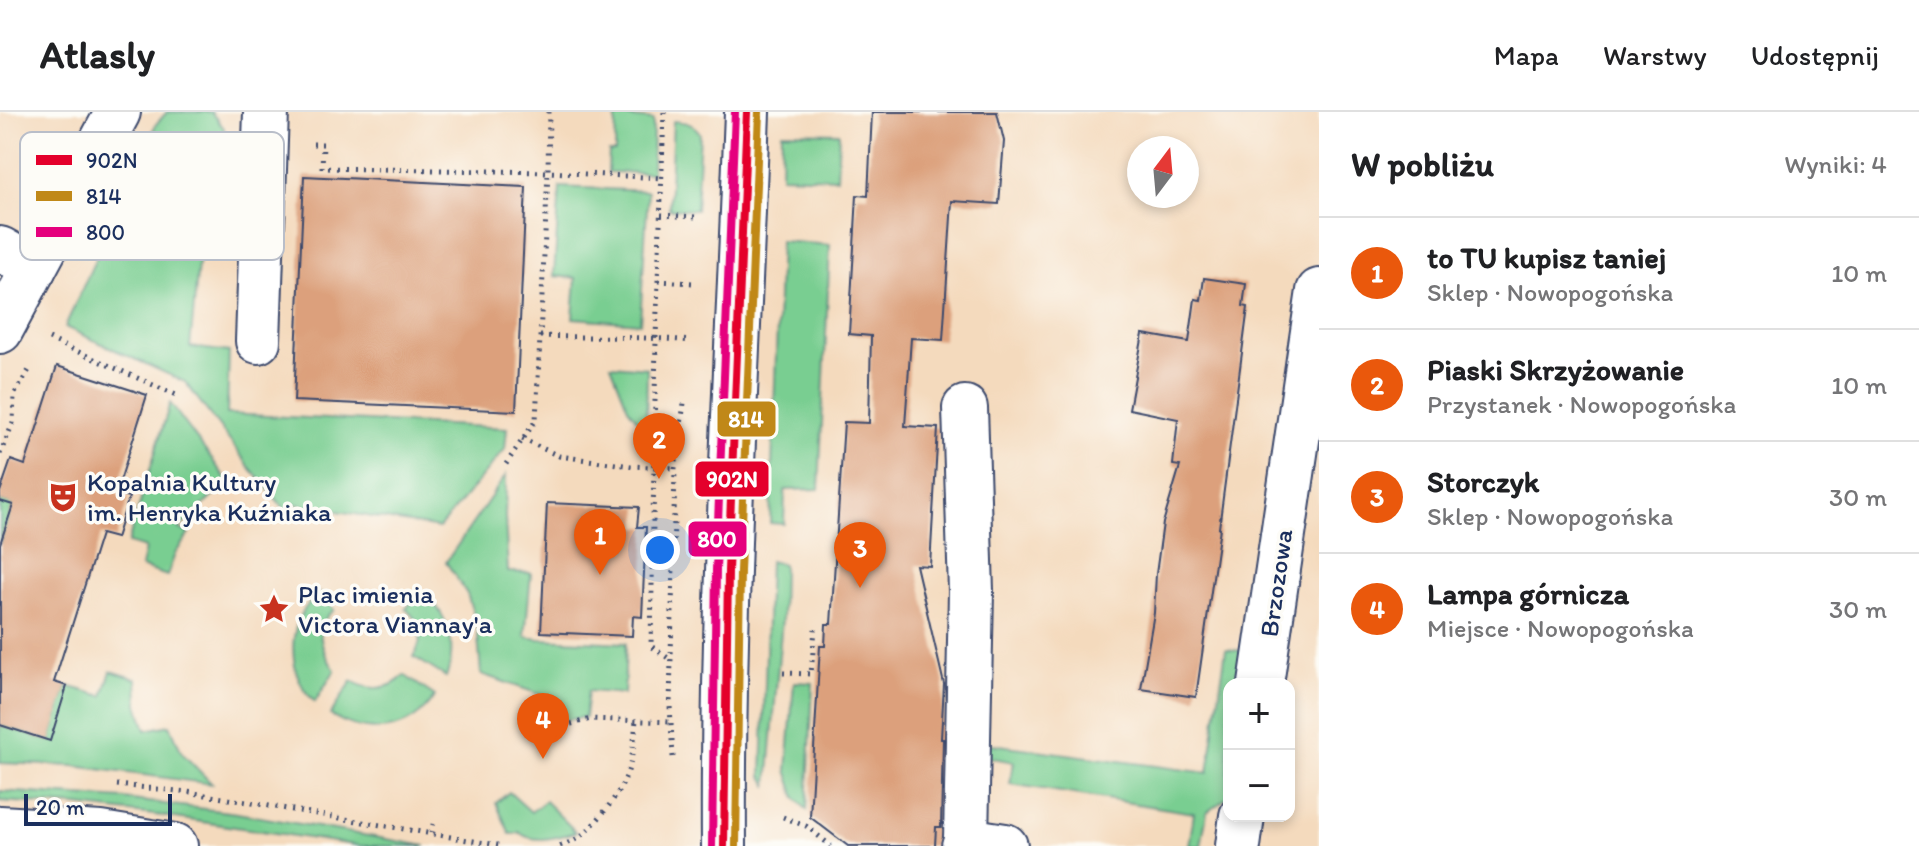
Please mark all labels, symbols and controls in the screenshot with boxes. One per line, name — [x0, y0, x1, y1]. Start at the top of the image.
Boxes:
text: Atlasly — [40, 32, 155, 78]
text: Mapa — [1494, 38, 1559, 72]
text: Warstwy — [1603, 38, 1707, 72]
text: Udostępnij — [1751, 38, 1879, 72]
legend — [20, 132, 284, 260]
north arrow — [1127, 136, 1199, 208]
text: W pobliżu — [1351, 144, 1494, 185]
text: 902N — [86, 147, 137, 174]
text: Wyniki: 4 — [1784, 148, 1887, 180]
text: 814 — [86, 183, 122, 210]
text: 800 — [86, 219, 125, 246]
text: to TU kupisz taniej — [1427, 239, 1666, 276]
text: 1 — [1371, 257, 1383, 289]
text: 10 m — [1831, 257, 1887, 289]
text: Sklep · Nowopogońska — [1427, 276, 1673, 308]
text: Piaski Skrzyżowanie — [1427, 351, 1684, 388]
text: 2 — [1370, 369, 1384, 401]
text: 10 m — [1831, 369, 1887, 401]
text: Przystanek · Nowopogońska — [1427, 388, 1736, 420]
line badge: 814 — [716, 400, 777, 438]
text: 814 — [728, 406, 765, 433]
pin: 2 — [633, 413, 685, 479]
line badge: 902N — [694, 460, 770, 498]
text: Storczyk — [1427, 463, 1539, 500]
place label: Kopalnia Kultury im. Henryka Kuźniaka — [87, 466, 332, 528]
text: 902N — [706, 466, 758, 493]
theatre icon: Kopalnia Kultury im. Henryka Kuźniaka — [46, 480, 80, 514]
text: 3 — [1370, 481, 1384, 513]
text: 30 m — [1829, 481, 1887, 513]
text: Sklep · Nowopogońska — [1427, 500, 1673, 532]
pin: 1 — [574, 509, 626, 575]
line badge: 800 — [687, 520, 748, 558]
pin: 3 — [834, 522, 886, 588]
text: 800 — [697, 526, 737, 553]
street label: Brzozowa — [1253, 526, 1299, 639]
your location — [640, 530, 680, 570]
text: Lampa górnicza — [1427, 575, 1629, 612]
place label: Plac imienia Victora Viannay'a — [298, 578, 493, 640]
place icon: Plac imienia Victora Viannay'a — [257, 592, 291, 626]
text: 4 — [1369, 593, 1385, 625]
text: 30 m — [1829, 593, 1887, 625]
text: Miejsce · Nowopogońska — [1427, 612, 1694, 644]
map controls — [1223, 678, 1295, 822]
button: + — [1223, 678, 1295, 750]
pin: 4 — [517, 693, 569, 759]
button: − — [1223, 750, 1295, 822]
scale bar — [24, 790, 172, 826]
text: 20 m — [36, 794, 85, 821]

